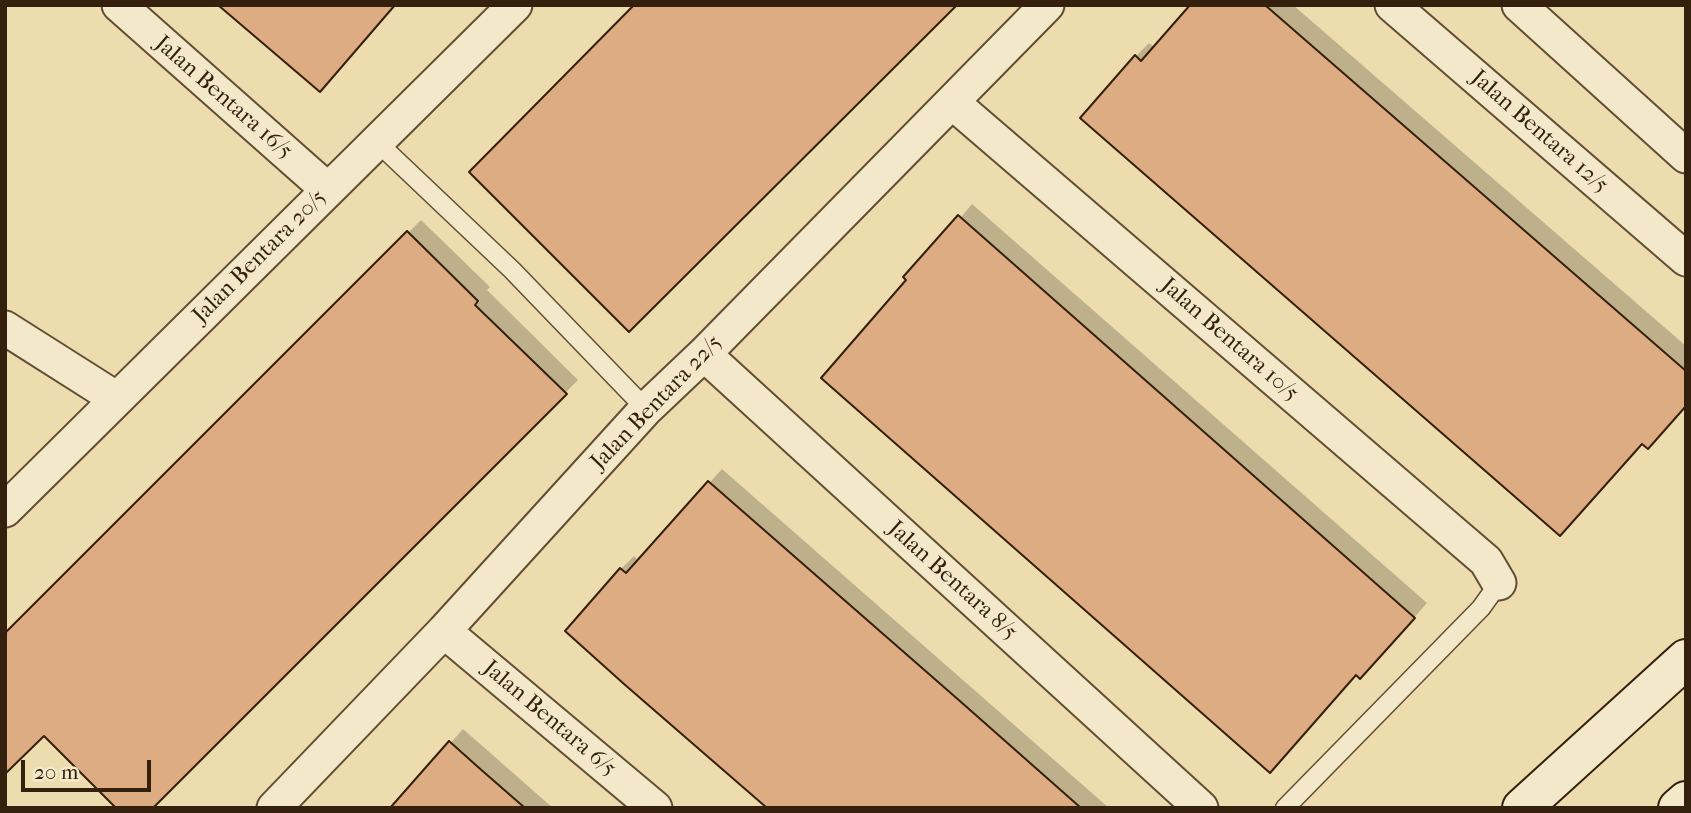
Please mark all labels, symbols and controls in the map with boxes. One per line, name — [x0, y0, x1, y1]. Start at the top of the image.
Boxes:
street label: Jalan Bentara 16/5 — [148, 31, 298, 165]
street label: Jalan Bentara 12/5 — [1465, 65, 1613, 199]
street label: Jalan Bentara 20/5 — [187, 184, 333, 330]
street label: Jalan Bentara 10/5 — [1154, 272, 1304, 408]
street label: Jalan Bentara 22/5 — [586, 330, 728, 476]
street label: Jalan Bentara 8/5 — [881, 516, 1023, 646]
street label: Jalan Bentara 6/5 — [477, 655, 621, 783]
scale bar — [24, 746, 154, 790]
text: 20 m — [34, 760, 78, 784]

